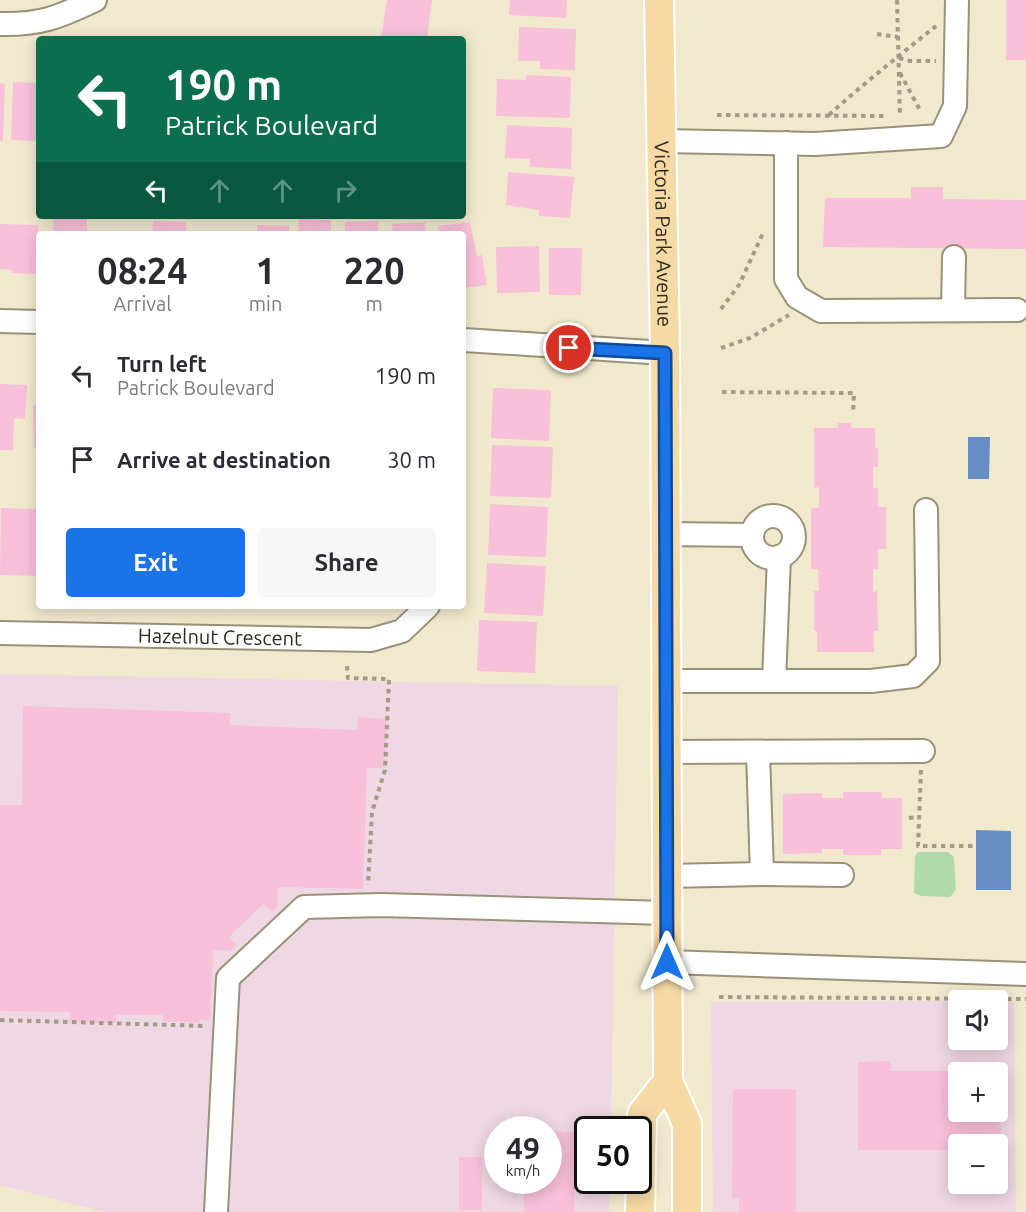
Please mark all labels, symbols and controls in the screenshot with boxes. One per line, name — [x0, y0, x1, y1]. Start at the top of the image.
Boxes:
icon: left — [66, 60, 144, 138]
text: 190 m — [165, 61, 282, 108]
text: Patrick Boulevard — [165, 110, 378, 140]
street label: Victoria Park Avenue — [650, 141, 677, 327]
icon: left — [140, 174, 173, 207]
icon: ahead — [203, 174, 236, 207]
icon: ahead — [266, 174, 299, 207]
icon: right — [329, 174, 362, 207]
text: 08:24 — [97, 250, 187, 291]
text: 1 — [255, 250, 276, 291]
text: 220 — [344, 250, 405, 291]
text: Arrival — [113, 292, 172, 315]
text: min — [249, 292, 282, 315]
text: m — [366, 292, 383, 315]
pin — [543, 322, 594, 373]
icon: arrive — [552, 331, 585, 364]
text: Turn left — [117, 351, 207, 376]
icon: left — [66, 359, 99, 392]
text: 190 m — [375, 363, 436, 388]
text: Patrick Boulevard — [117, 376, 275, 399]
icon: arrive — [66, 443, 99, 476]
text: Arrive at destination — [117, 447, 331, 472]
text: 30 m — [387, 447, 436, 472]
button: Exit — [66, 528, 245, 597]
button: Share — [257, 528, 436, 597]
street label: Hazelnut Crescent — [138, 624, 302, 650]
position arrow — [635, 930, 699, 994]
map controls — [948, 990, 1008, 1194]
button: sound — [948, 990, 1008, 1050]
button: + — [948, 1062, 1008, 1122]
speed limit sign: 50 — [574, 1116, 652, 1194]
text: 49 — [506, 1131, 540, 1165]
button: − — [948, 1134, 1008, 1194]
text: km/h — [506, 1162, 540, 1179]

